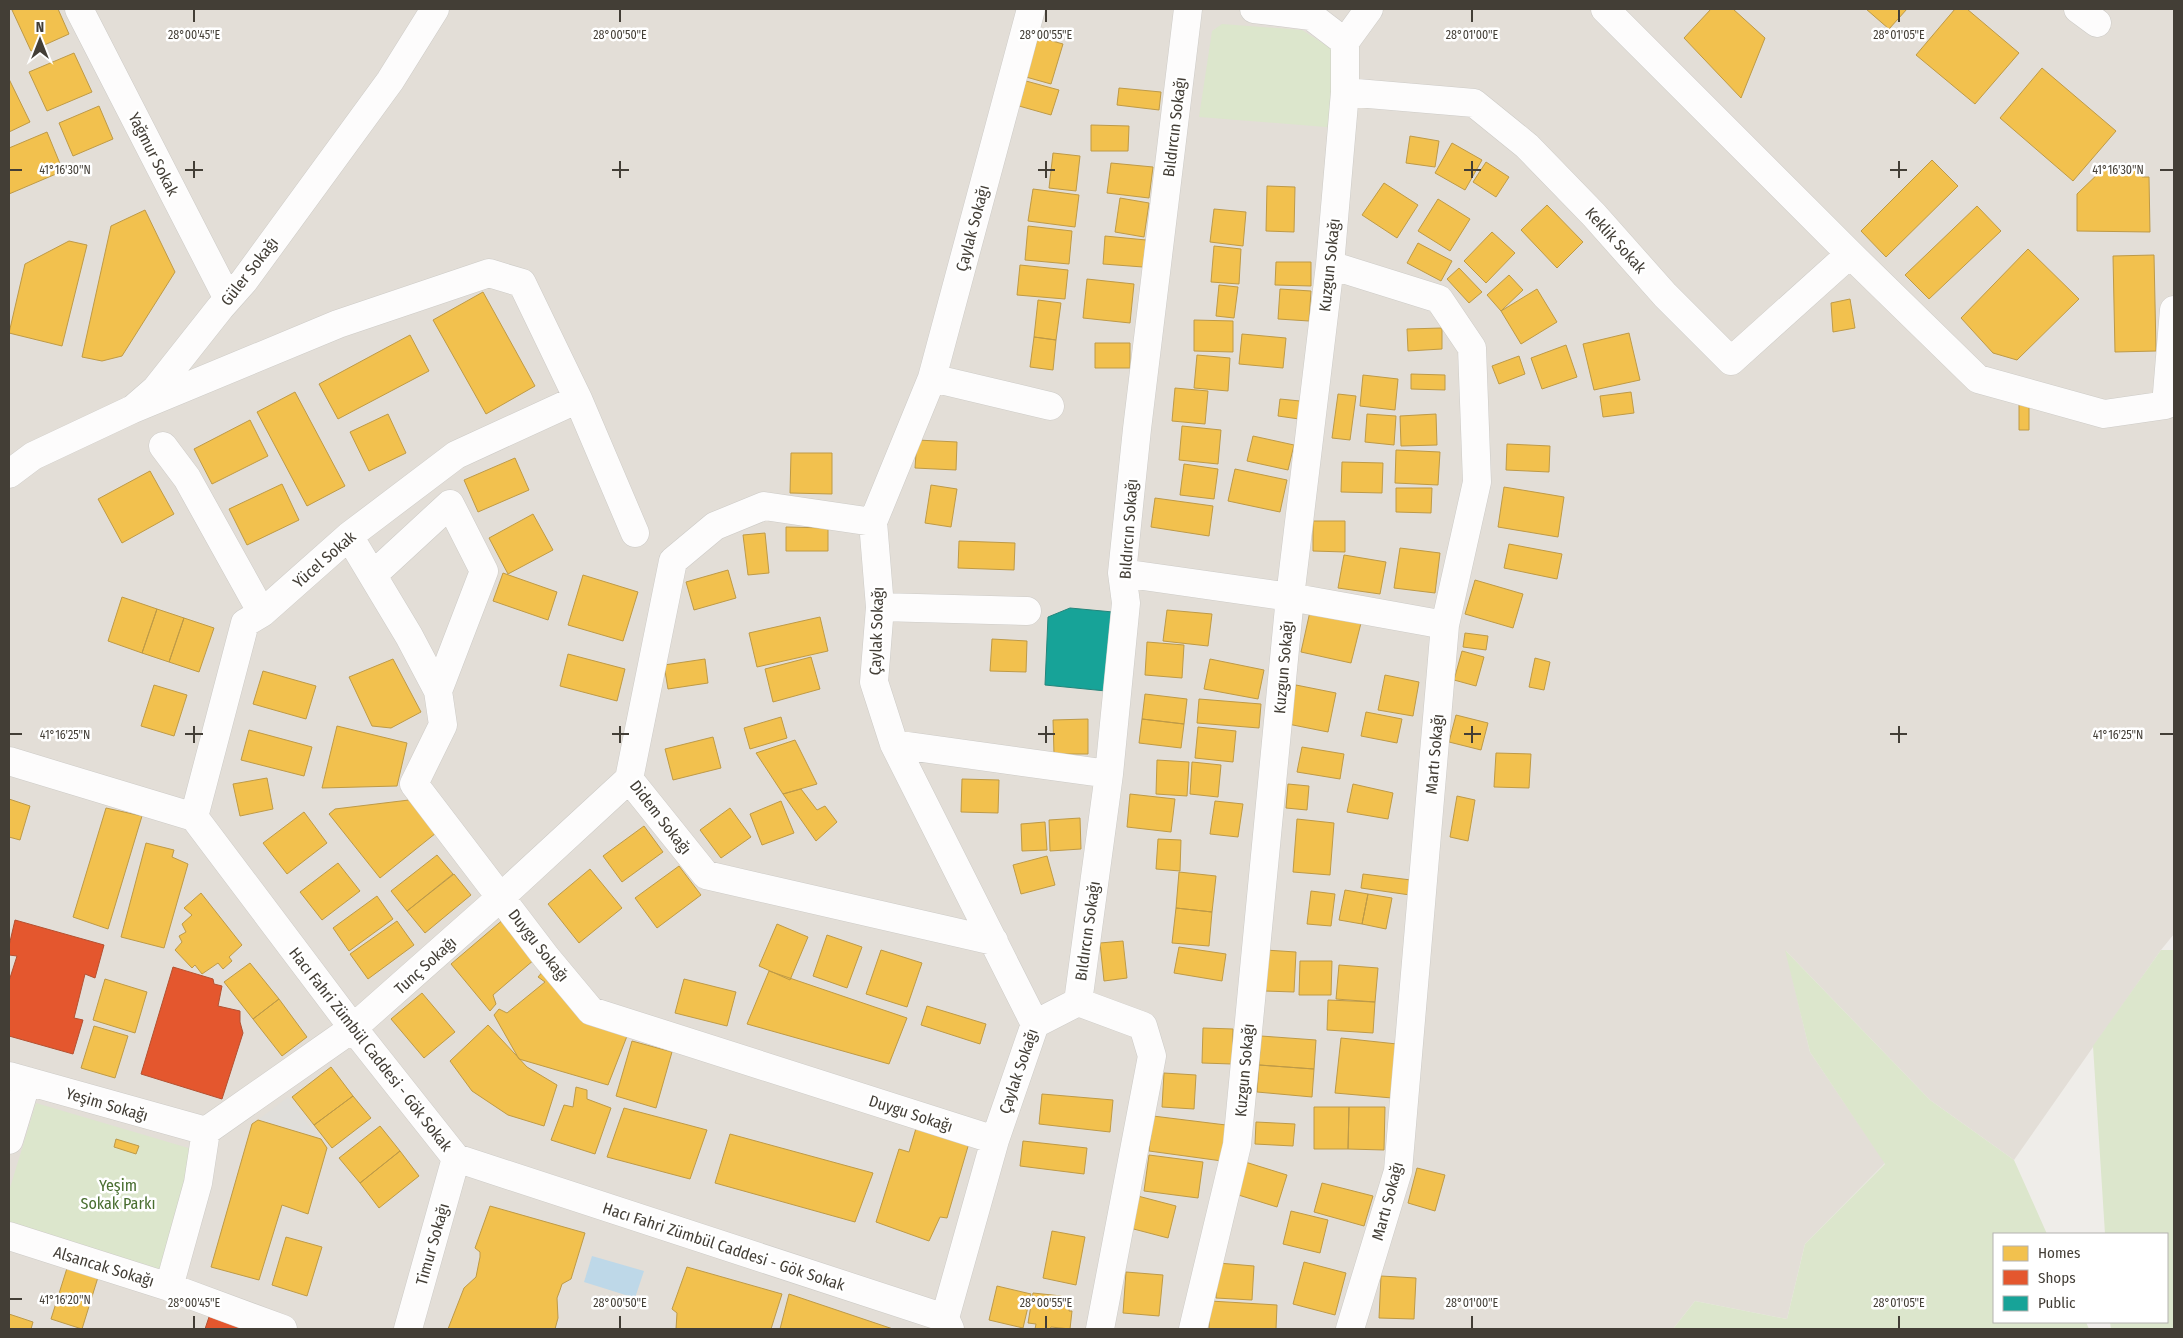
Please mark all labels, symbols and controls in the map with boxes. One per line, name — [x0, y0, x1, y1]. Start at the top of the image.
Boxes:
north arrow — [15, 15, 65, 65]
text: N — [36, 19, 44, 36]
text: 28°00'45"E — [168, 28, 220, 42]
text: 28°00'50"E — [593, 28, 647, 42]
text: 28°00'55"E — [1020, 28, 1073, 42]
text: 28°01'00"E — [1446, 28, 1499, 42]
text: 28°01'05"E — [1873, 28, 1925, 42]
street label: Bıldırcın Sokağı — [1159, 76, 1190, 178]
street label: Yağmur Sokak — [124, 109, 183, 199]
text: 41°16'30"N — [39, 163, 91, 177]
text: 41°16'30"N — [2092, 163, 2144, 177]
street label: Çaylak Sokağı — [952, 183, 994, 274]
street label: Keklik Sokak — [1581, 204, 1650, 278]
street label: Kuzgun Sokağı — [1315, 218, 1344, 313]
street label: Güler Sokağı — [217, 233, 282, 309]
street label: Bıldırcın Sokağı — [1116, 478, 1141, 580]
street label: Yücel Sokak — [289, 527, 360, 592]
street label: Çaylak Sokağı — [865, 586, 889, 676]
street label: Kuzgun Sokağı — [1270, 620, 1297, 714]
street label: Martı Sokağı — [1422, 713, 1447, 795]
text: 41°16'25"N — [40, 728, 90, 742]
text: 41°16'25"N — [2093, 728, 2143, 742]
street label: Didem Sokağı — [626, 777, 695, 858]
street label: Bıldırcın Sokağı — [1071, 880, 1104, 982]
street label: Duygu Sokağı — [504, 905, 573, 985]
street label: Tunç Sokağı — [390, 933, 460, 998]
street label: Hacı Fahri Zümbül Caddesi - Gök Sokak — [285, 944, 456, 1155]
street label: Kuzgun Sokağı — [1231, 1023, 1258, 1117]
street label: Çaylak Sokağı — [995, 1026, 1043, 1117]
street label: Yeşim Sokağı — [64, 1084, 150, 1125]
street label: Duygu Sokağı — [867, 1091, 955, 1136]
street label: Martı Sokağı — [1368, 1160, 1407, 1243]
park label: Yeşim Sokak Parkı — [80, 1176, 156, 1213]
street label: Hacı Fahri Zümbül Caddesi - Gök Sokak — [600, 1198, 848, 1295]
street label: Timur Sokağı — [412, 1201, 453, 1287]
legend — [1993, 1233, 2168, 1323]
street label: Alsancak Sokağı — [51, 1242, 156, 1291]
text: Homes — [2038, 1244, 2080, 1262]
text: Shops — [2038, 1269, 2076, 1287]
text: 41°16'20"N — [39, 1293, 91, 1307]
text: Public — [2038, 1294, 2076, 1312]
text: 28°00'45"E — [168, 1296, 220, 1310]
text: 28°00'50"E — [593, 1296, 647, 1310]
text: 28°00'55"E — [1020, 1296, 1073, 1310]
text: 28°01'00"E — [1446, 1296, 1499, 1310]
text: 28°01'05"E — [1873, 1296, 1925, 1310]

